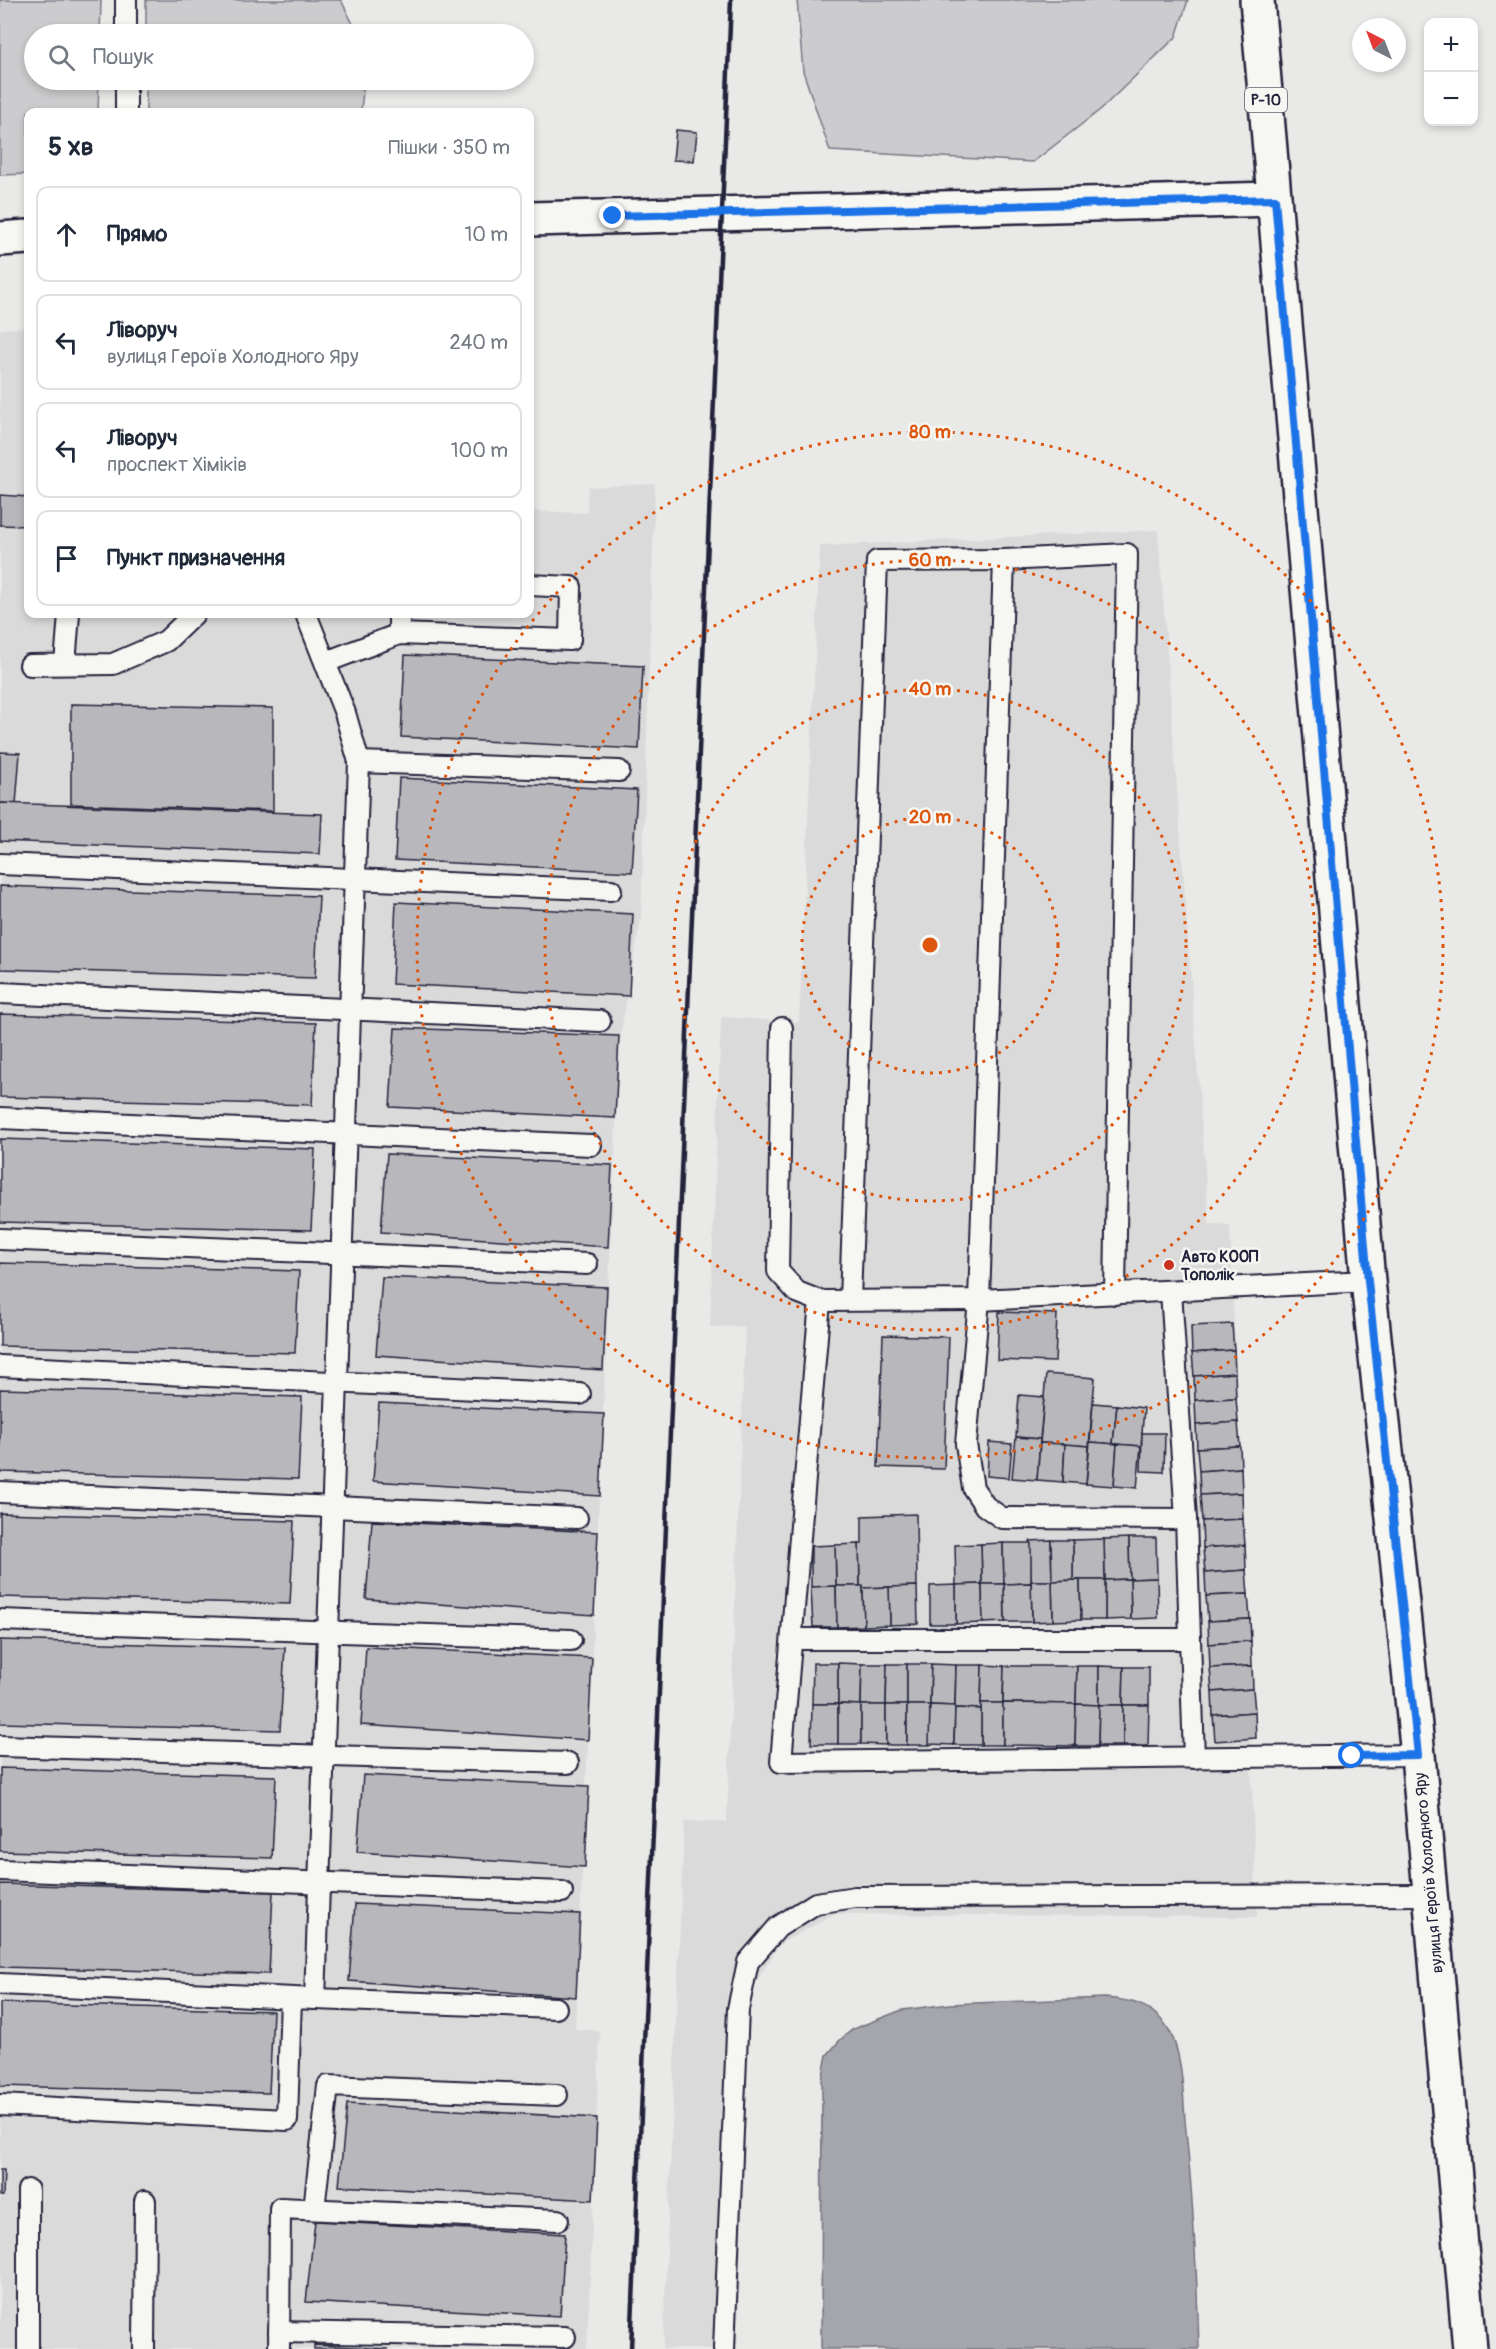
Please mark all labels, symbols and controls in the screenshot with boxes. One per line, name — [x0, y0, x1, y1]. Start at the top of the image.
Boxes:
north arrow — [1352, 18, 1406, 72]
map controls — [1424, 18, 1478, 126]
button: + — [1424, 18, 1478, 72]
search box — [24, 24, 534, 90]
icon: search — [45, 41, 78, 74]
text: Пошук — [93, 43, 154, 71]
button: − — [1424, 72, 1478, 126]
road number: Р-10 — [1245, 88, 1287, 112]
text: 5 хв — [48, 131, 94, 163]
text: Пішки · 350 m — [388, 135, 510, 160]
route end — [599, 202, 625, 228]
icon: ahead — [50, 218, 83, 251]
text: Прямо — [107, 220, 167, 248]
text: 10 m — [464, 222, 508, 247]
text: Ліворуч — [107, 316, 178, 344]
icon: left — [50, 326, 83, 359]
text: 240 m — [449, 330, 508, 355]
text: вулиця Героїв Холодного Яру — [107, 344, 359, 369]
text: 80 m — [909, 421, 951, 444]
text: Ліворуч — [107, 424, 178, 452]
icon: left — [50, 434, 83, 467]
text: 100 m — [451, 438, 508, 463]
text: проспект Хіміків — [107, 452, 247, 477]
icon: arrive — [50, 542, 83, 575]
text: Пункт призначення — [107, 544, 285, 572]
text: 60 m — [909, 549, 951, 572]
text: 40 m — [909, 678, 951, 701]
text: 20 m — [909, 806, 951, 829]
centre of rings — [920, 935, 940, 955]
place label: Авто КООП Тополік — [1180, 1247, 1259, 1285]
marker: Авто КООП Тополік — [1162, 1258, 1176, 1272]
route start — [1338, 1742, 1364, 1768]
street label: вулиця Героїв Холодного Яру — [1410, 1772, 1448, 1974]

